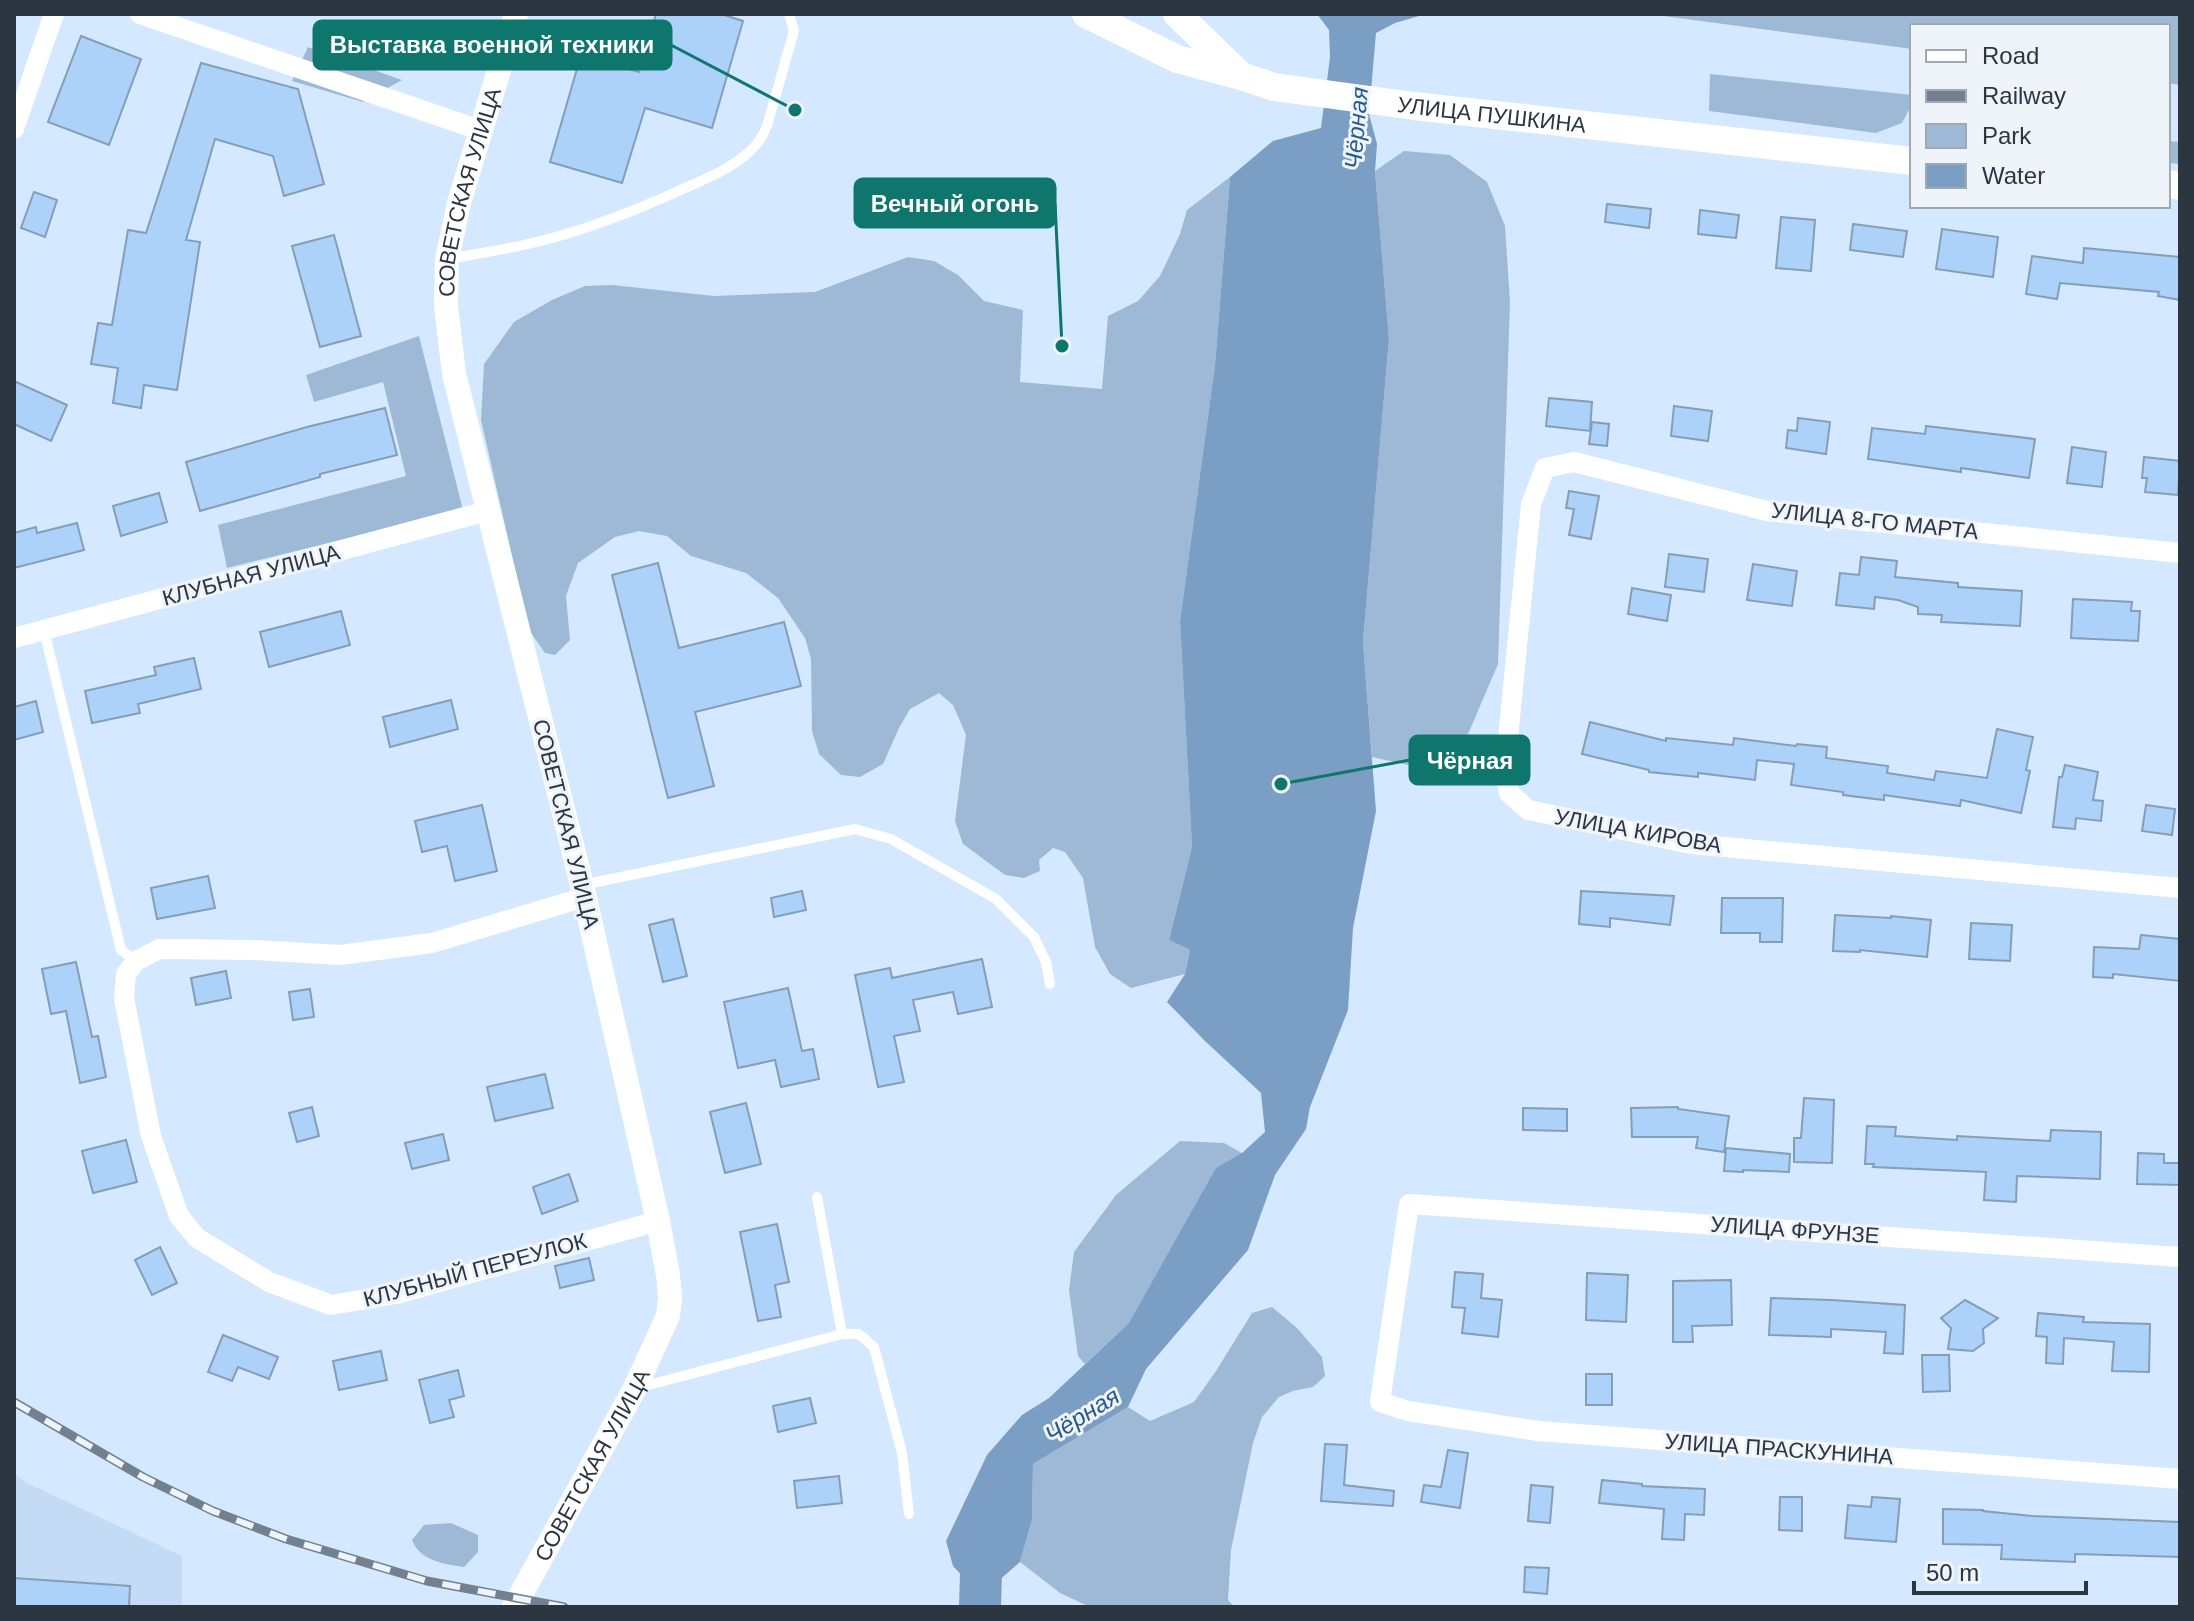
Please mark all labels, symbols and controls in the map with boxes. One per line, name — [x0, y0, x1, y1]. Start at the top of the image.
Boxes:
callout: Выставка военной техники — [314, 21, 671, 69]
legend — [1910, 24, 2170, 208]
text: Выставка военной техники — [330, 31, 654, 58]
text: Road — [1982, 42, 2039, 69]
text: Railway — [1982, 82, 2066, 109]
street label: СОВЕТСКАЯ УЛИЦА — [434, 84, 506, 297]
water label: Чёрная — [1339, 86, 1373, 170]
street label: УЛИЦА ПУШКИНА — [1396, 91, 1588, 137]
text: Park — [1982, 122, 2032, 149]
text: Water — [1982, 162, 2045, 189]
callout: Вечный огонь — [855, 179, 1055, 227]
text: Вечный огонь — [871, 190, 1039, 217]
street label: УЛИЦА 8-ГО МАРТА — [1770, 498, 1980, 544]
street label: КЛУБНАЯ УЛИЦА — [160, 539, 343, 611]
street label: СОВЕТСКАЯ УЛИЦА — [528, 717, 604, 932]
callout: Чёрная — [1410, 736, 1529, 784]
text: Чёрная — [1427, 747, 1513, 774]
street label: УЛИЦА КИРОВА — [1553, 804, 1724, 858]
street label: УЛИЦА ФРУНЗЕ — [1710, 1212, 1880, 1248]
street label: КЛУБНЫЙ ПЕРЕУЛОК — [360, 1228, 590, 1312]
street label: СОВЕТСКАЯ УЛИЦА — [529, 1365, 655, 1565]
water label: Чёрная — [1040, 1382, 1124, 1448]
street label: УЛИЦА ПРАСКУНИНА — [1664, 1429, 1894, 1469]
scale bar — [1914, 1545, 2086, 1595]
text: 50 m — [1926, 1559, 1979, 1586]

